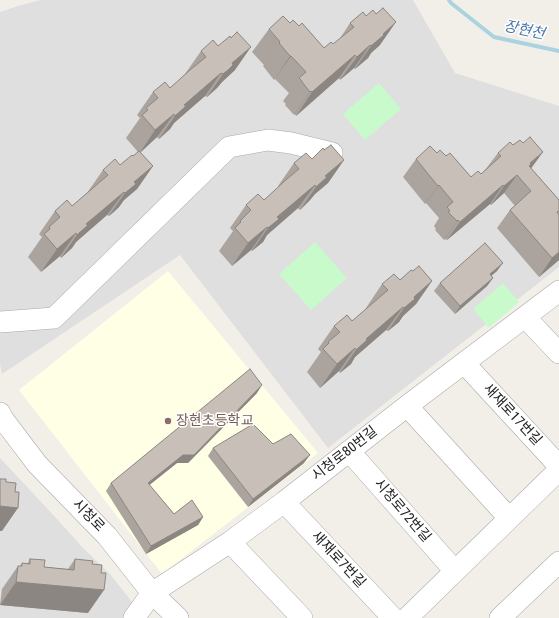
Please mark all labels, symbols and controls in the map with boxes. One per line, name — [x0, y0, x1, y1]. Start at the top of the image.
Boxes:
water label: 장현천 — [502, 18, 546, 44]
street label: 새재로17번길 — [479, 381, 545, 449]
place label: 장현초등학교 — [176, 413, 253, 429]
marker: 장현초등학교 — [163, 416, 173, 426]
street label: 시청로80번길 — [309, 423, 381, 485]
street label: 시청로72번길 — [370, 476, 434, 546]
street label: 시청로 — [69, 496, 107, 536]
street label: 새재로7번길 — [308, 528, 368, 592]

